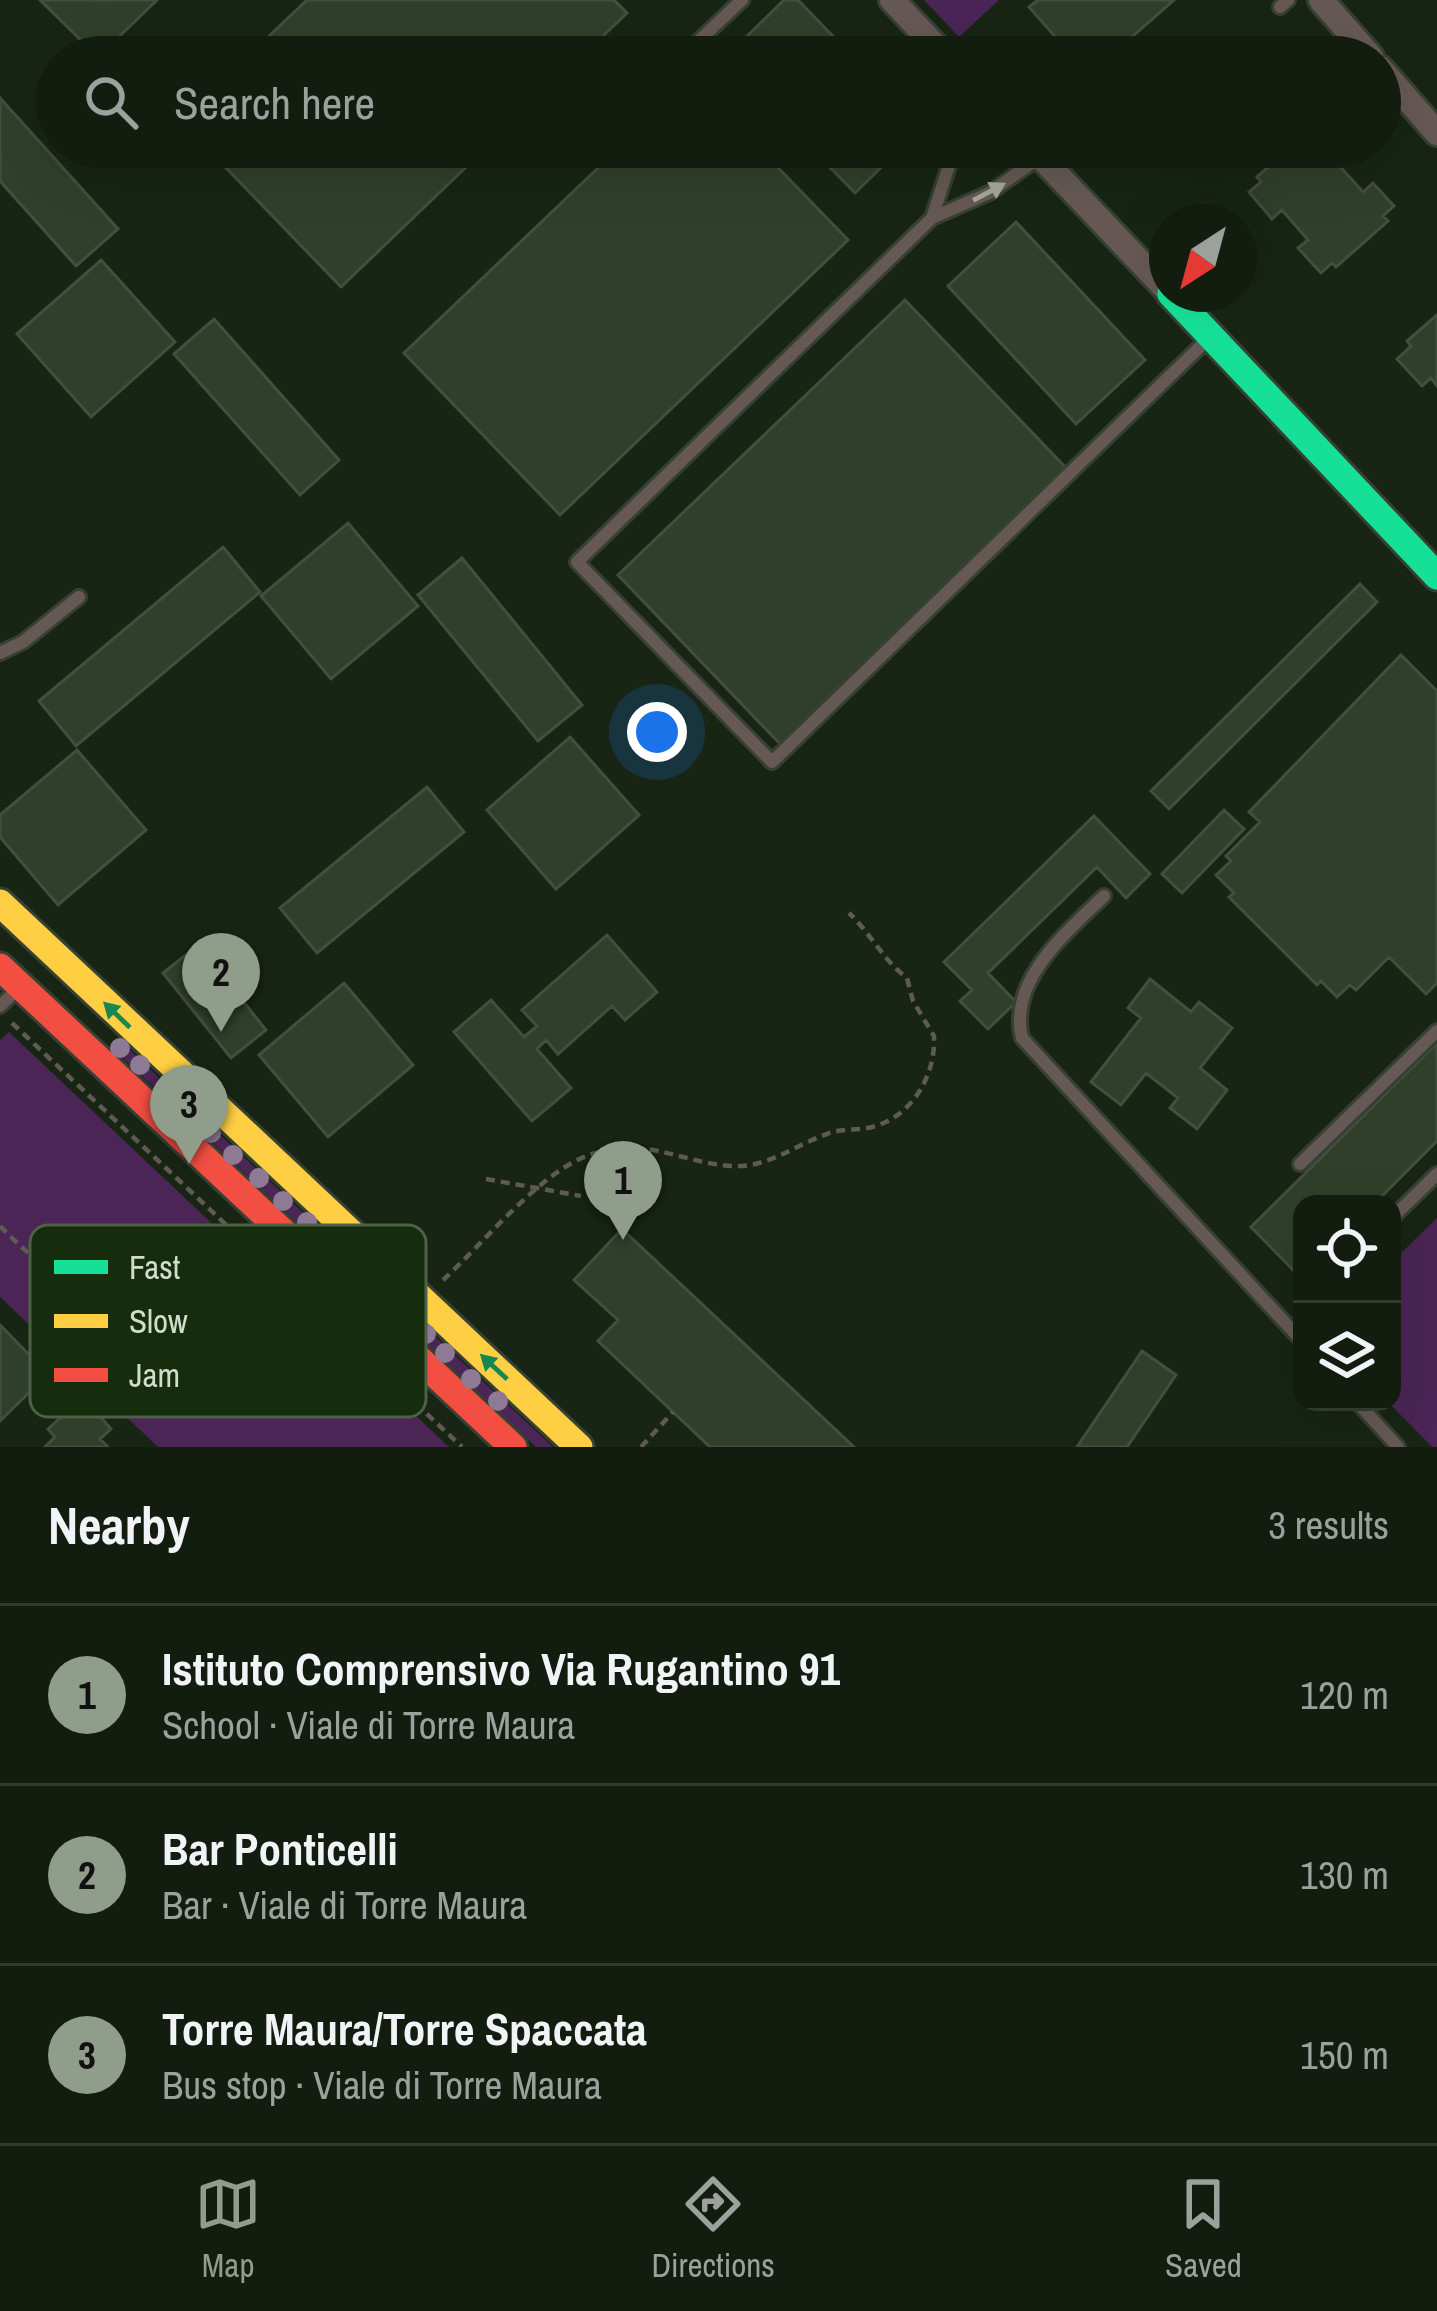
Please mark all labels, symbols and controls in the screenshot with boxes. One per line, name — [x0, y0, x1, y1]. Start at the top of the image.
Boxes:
search box — [36, 36, 1401, 168]
icon: search — [78, 69, 144, 135]
text: Search here — [174, 72, 375, 133]
one-way arrow — [971, 182, 1006, 203]
north arrow — [1149, 204, 1257, 312]
your location — [627, 702, 687, 762]
pin: 2 — [182, 933, 260, 1032]
one-way arrow — [103, 1001, 132, 1029]
pin: 3 — [150, 1065, 228, 1164]
pin: 1 — [584, 1141, 662, 1240]
map controls — [1293, 1195, 1401, 1411]
button: locate — [1293, 1195, 1401, 1303]
legend — [30, 1225, 426, 1417]
text: Fast — [129, 1245, 180, 1289]
text: Slow — [129, 1299, 188, 1343]
button: layers — [1293, 1303, 1401, 1411]
text: Jam — [129, 1353, 180, 1397]
one-way arrow — [480, 1353, 509, 1381]
text: Nearby — [48, 1491, 190, 1560]
text: 3 results — [1268, 1499, 1389, 1551]
text: Istituto Comprensivo Via Rugantino 91 — [162, 1638, 840, 1699]
text: 1 — [78, 1669, 96, 1721]
text: 120 m — [1300, 1669, 1389, 1721]
text: School · Viale di Torre Maura — [162, 1699, 575, 1751]
text: Bar Ponticelli — [162, 1818, 398, 1879]
text: 2 — [78, 1849, 96, 1901]
text: 130 m — [1300, 1849, 1389, 1901]
text: Bar · Viale di Torre Maura — [162, 1879, 527, 1931]
text: Torre Maura/Torre Spaccata — [162, 1998, 647, 2059]
text: 3 — [78, 2029, 96, 2081]
text: 150 m — [1300, 2029, 1389, 2081]
text: Bus stop · Viale di Torre Maura — [162, 2059, 602, 2111]
tab: Map — [195, 2171, 261, 2287]
tab: Directions — [651, 2171, 775, 2287]
tab: Saved — [1165, 2171, 1242, 2287]

